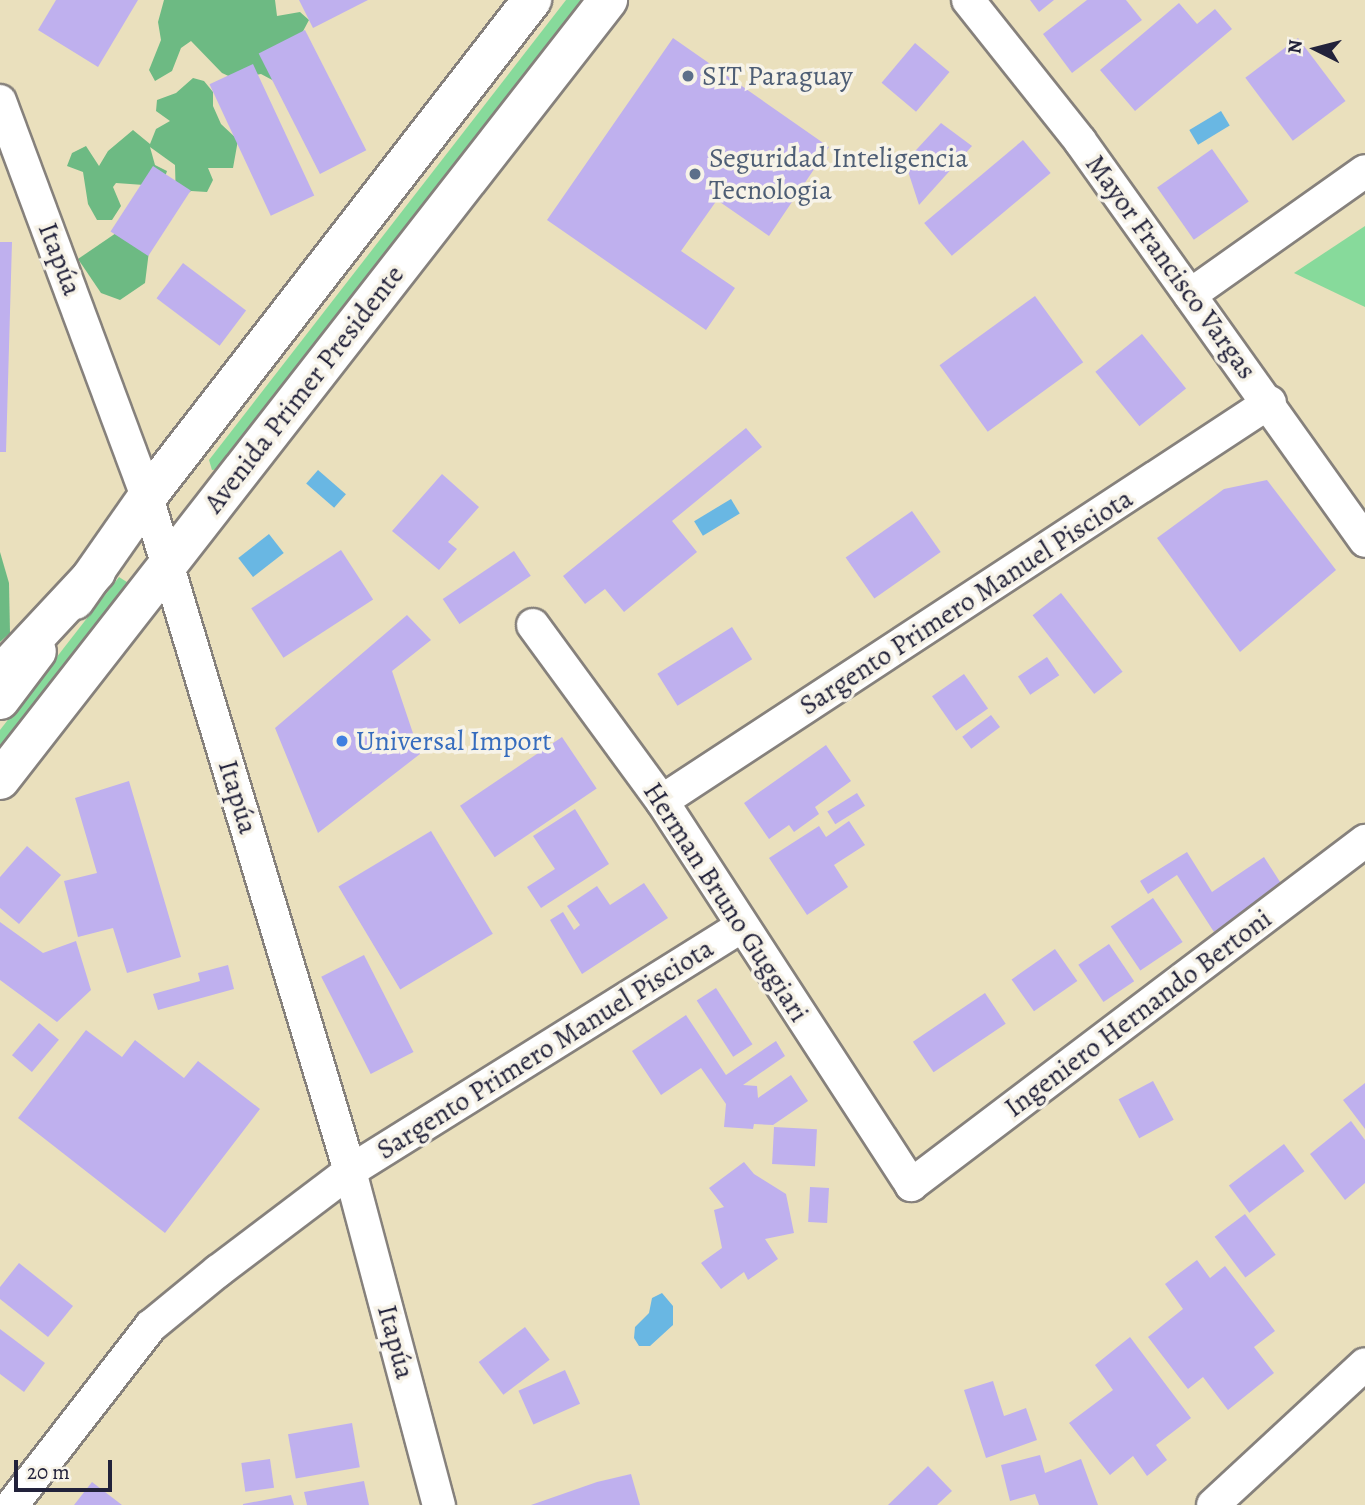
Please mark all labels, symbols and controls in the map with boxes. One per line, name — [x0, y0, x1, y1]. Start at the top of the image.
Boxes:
north arrow — [1281, 14, 1351, 84]
text: N — [1281, 39, 1309, 55]
place label: SIT Paraguay — [702, 59, 853, 93]
marker: SIT Paraguay — [680, 68, 696, 84]
place label: Seguridad Inteligencia Tecnologia — [709, 141, 968, 207]
street label: Mayor Francisco Vargas — [1078, 148, 1264, 386]
marker: Seguridad Inteligencia Tecnologia — [687, 166, 703, 182]
street label: Itapúa — [31, 218, 89, 300]
street label: Avenida Primer Presidente — [197, 258, 411, 520]
street label: Sargento Primero Manuel Pisciota — [793, 482, 1139, 722]
place label: Universal Import — [356, 724, 552, 758]
marker: Universal Import — [334, 733, 350, 749]
street label: Itapúa — [211, 756, 265, 838]
street label: Herman Bruno Guggiari — [636, 776, 816, 1028]
street label: Ingeniero Hernando Bertoni — [998, 902, 1278, 1124]
street label: Sargento Primero Manuel Pisciota — [371, 931, 719, 1167]
street label: Itapúa — [370, 1301, 422, 1383]
scale bar — [18, 1446, 116, 1490]
text: 20 m — [27, 1458, 70, 1486]

